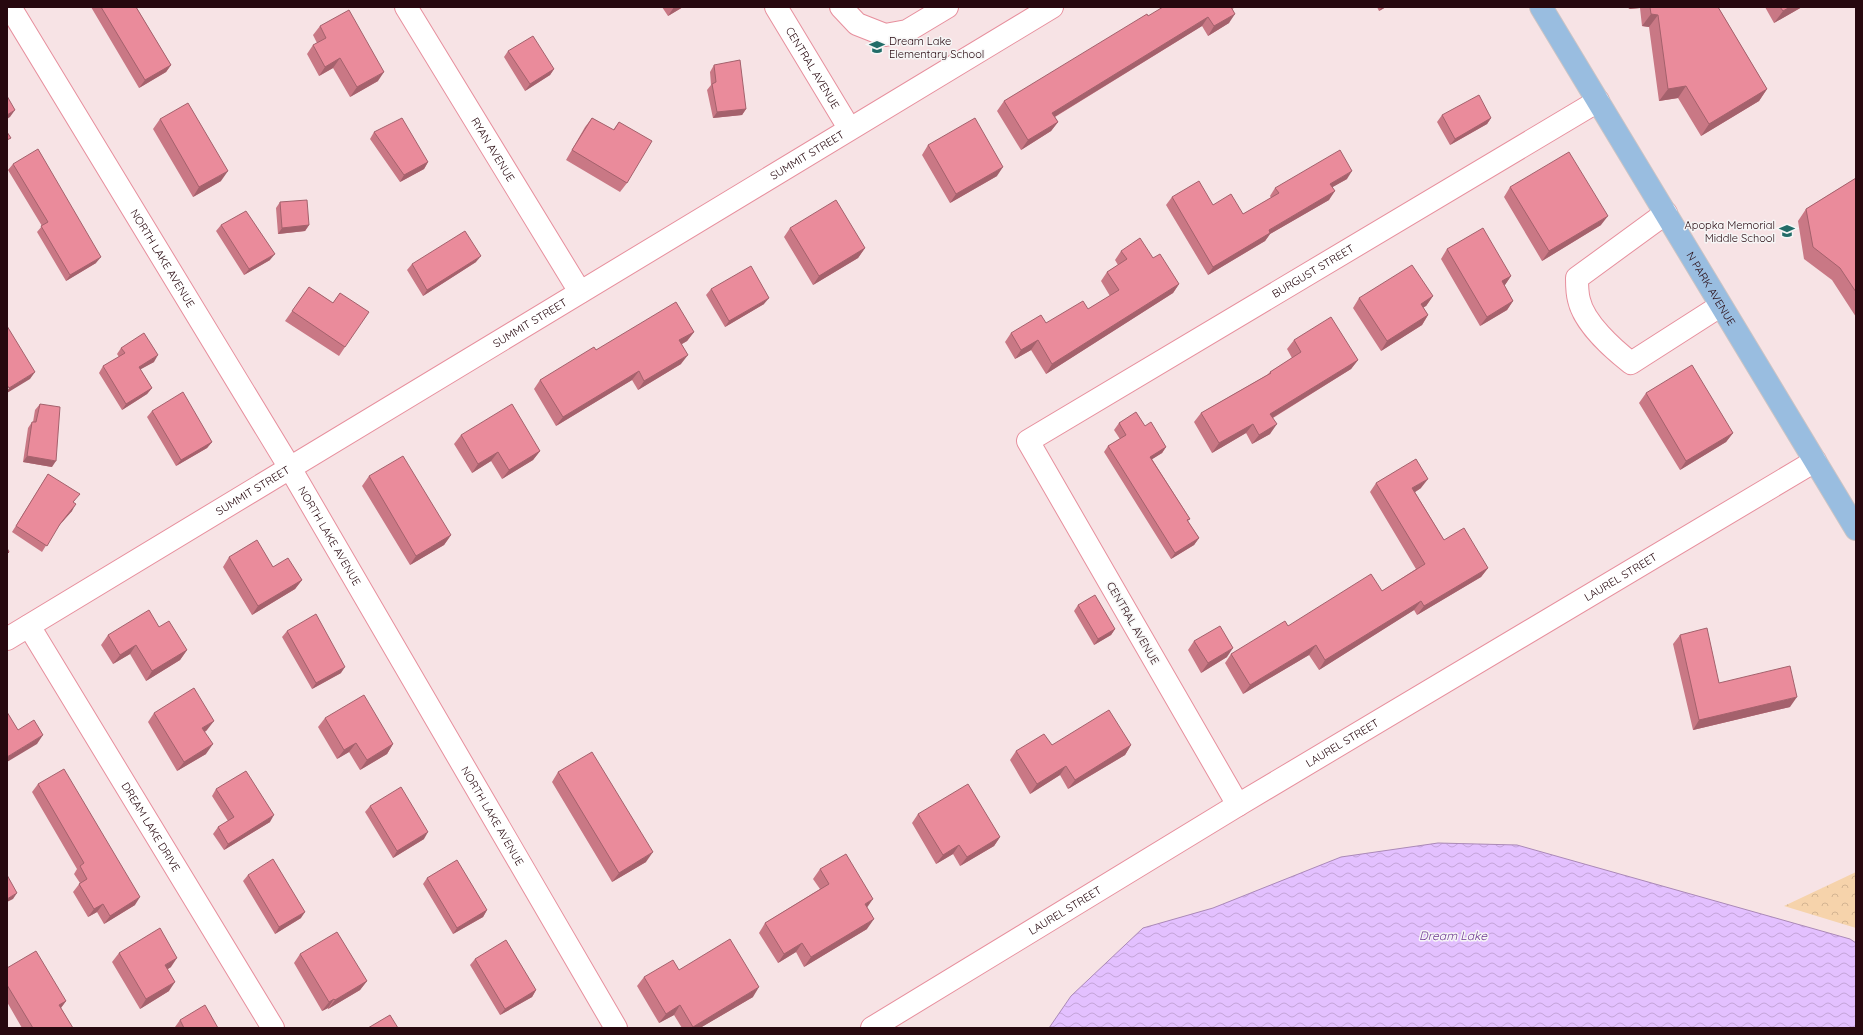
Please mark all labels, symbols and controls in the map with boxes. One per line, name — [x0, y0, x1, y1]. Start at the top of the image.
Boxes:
street label: CENTRAL AVENUE — [783, 24, 843, 111]
place label: Dream Lake Elementary School — [889, 34, 984, 61]
school or university icon: Dream Lake Elementary School — [868, 38, 886, 56]
street label: RYAN AVENUE — [468, 115, 518, 184]
street label: SUMMIT STREET — [767, 127, 847, 183]
street label: NORTH LAKE AVENUE — [127, 206, 198, 310]
place label: Apopka Memorial Middle School — [1685, 218, 1775, 245]
school or university icon: Apopka Memorial Middle School — [1778, 222, 1796, 240]
street label: BURGUST STREET — [1269, 241, 1357, 301]
street label: N PARK AVENUE — [1683, 249, 1739, 328]
street label: SUMMIT STREET — [490, 295, 570, 351]
street label: SUMMIT STREET — [213, 463, 292, 518]
street label: NORTH LAKE AVENUE — [295, 484, 364, 588]
street label: LAUREL STREET — [1582, 550, 1660, 604]
street label: CENTRAL AVENUE — [1104, 579, 1162, 667]
street label: LAUREL STREET — [1303, 715, 1382, 770]
street label: NORTH LAKE AVENUE — [458, 764, 527, 868]
street label: DREAM LAKE DRIVE — [118, 780, 183, 874]
street label: LAUREL STREET — [1026, 883, 1104, 938]
water label: Dream Lake — [1419, 928, 1488, 943]

